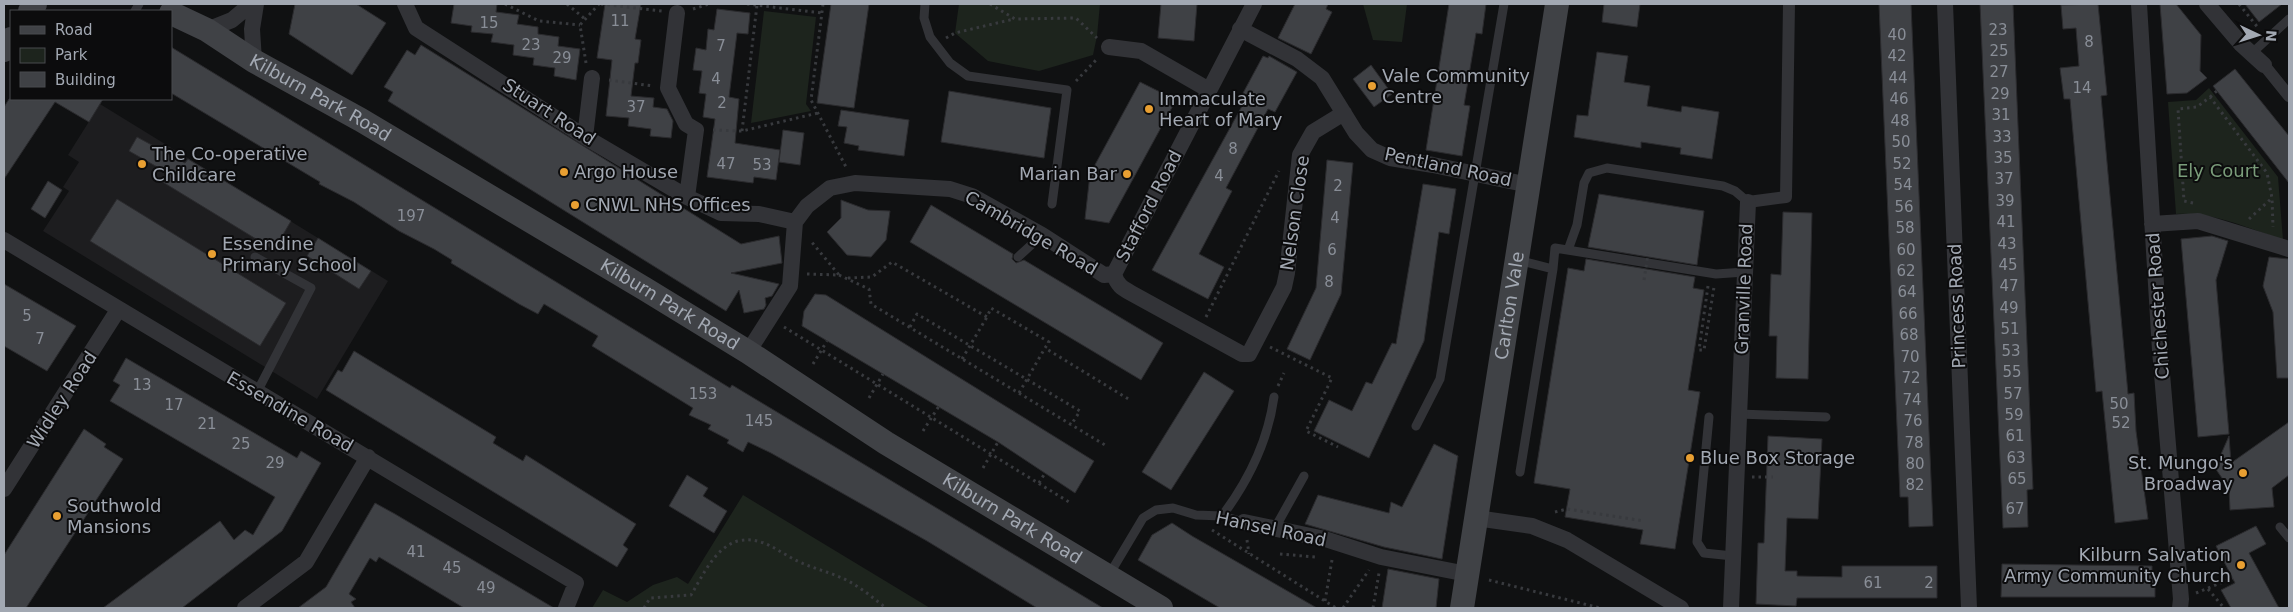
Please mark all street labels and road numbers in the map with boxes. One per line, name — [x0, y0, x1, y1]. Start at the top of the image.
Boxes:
street label: Kilburn Park Road — [246, 50, 395, 146]
street label: Stuart Road — [499, 74, 600, 149]
street label: Pentland Road — [1383, 143, 1514, 190]
street label: Stafford Road — [1111, 147, 1186, 265]
street label: Nelson Close — [1276, 154, 1313, 272]
street label: Cambridge Road — [961, 186, 1101, 279]
street label: Granville Road — [1731, 223, 1756, 355]
street label: Chichester Road — [2142, 232, 2173, 380]
street label: Princess Road — [1944, 243, 1969, 369]
street label: Carlton Vale — [1490, 250, 1528, 361]
street label: Kilburn Park Road — [597, 254, 743, 354]
street label: Widley Road — [22, 347, 101, 452]
street label: Essendine Road — [223, 367, 357, 456]
street label: Kilburn Park Road — [939, 468, 1086, 568]
street label: Hansel Road — [1214, 507, 1328, 550]

